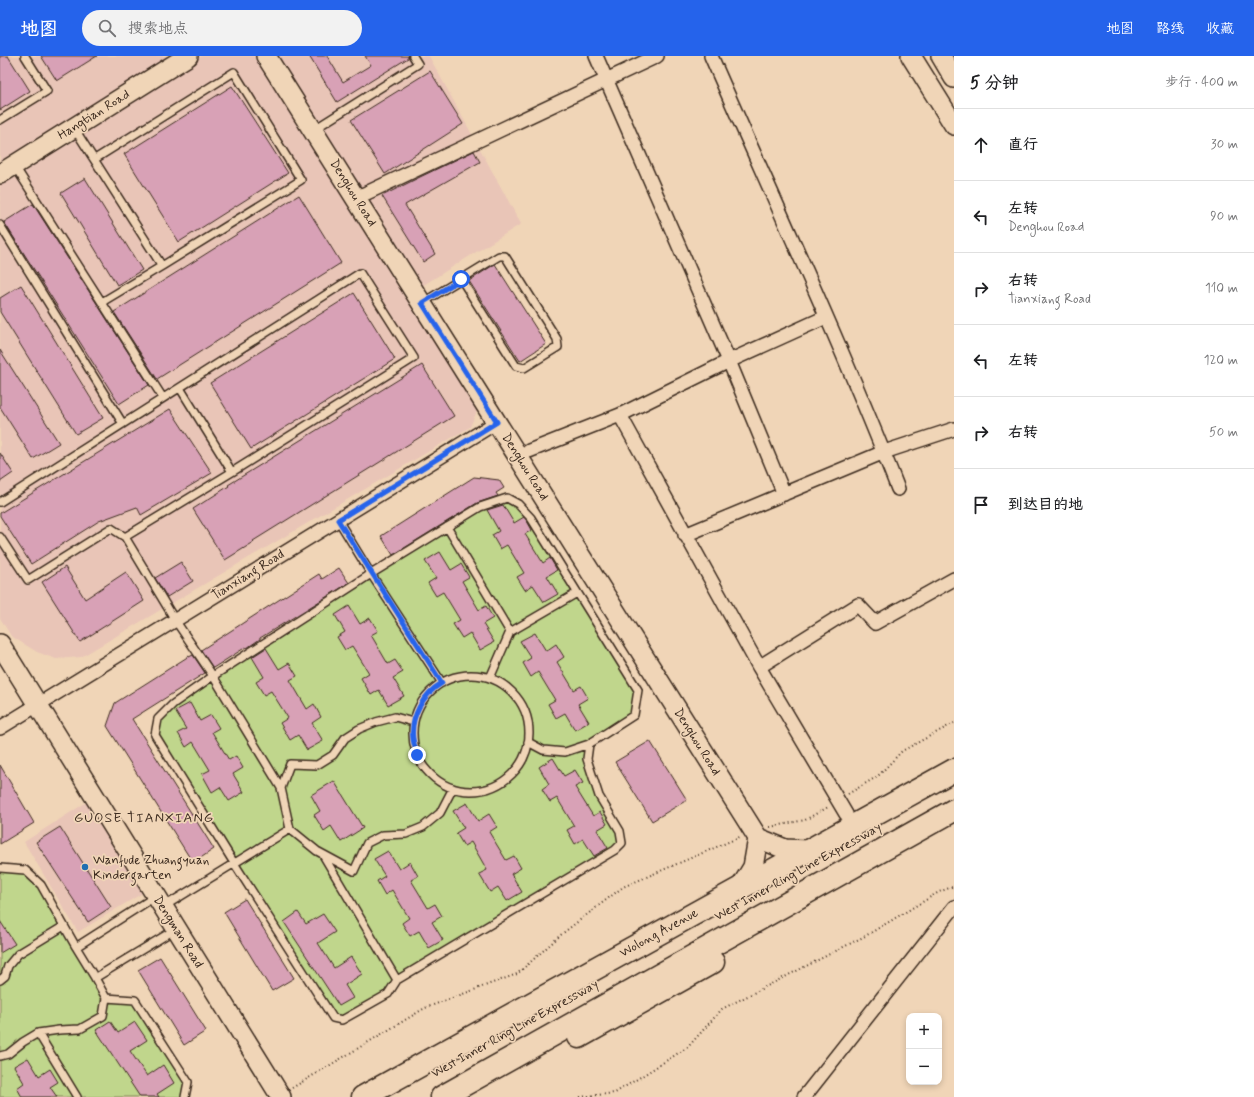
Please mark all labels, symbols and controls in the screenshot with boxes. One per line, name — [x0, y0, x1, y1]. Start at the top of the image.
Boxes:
search box — [82, 10, 362, 46]
text: 地图 — [20, 17, 58, 42]
icon: search — [96, 17, 118, 39]
text: 搜索地点 — [128, 19, 188, 39]
text: 地图 — [1106, 20, 1134, 38]
text: 路线 — [1156, 20, 1184, 38]
text: 收藏 — [1206, 20, 1234, 38]
text: 5 分钟 — [970, 72, 1019, 94]
text: 步行 · 400 m — [1165, 74, 1238, 91]
street label: Hangtian Road — [55, 86, 134, 145]
icon: ahead — [970, 134, 992, 156]
text: 直行 — [1008, 135, 1038, 155]
text: 30 m — [1211, 136, 1238, 153]
street label: Denghou Road — [325, 156, 380, 230]
text: 左转 — [1008, 199, 1038, 219]
icon: left — [970, 206, 992, 228]
text: 90 m — [1210, 208, 1238, 225]
text: Denghou Road — [1008, 219, 1084, 236]
route start — [452, 270, 470, 288]
text: 右转 — [1008, 271, 1038, 291]
icon: right — [970, 278, 992, 300]
text: 110 m — [1205, 280, 1238, 297]
text: Tianxiang Road — [1008, 291, 1091, 308]
icon: left — [970, 350, 992, 372]
text: 左转 — [1008, 351, 1038, 371]
text: 120 m — [1204, 352, 1238, 369]
icon: right — [970, 422, 992, 444]
text: 右转 — [1008, 423, 1038, 443]
text: 50 m — [1209, 424, 1238, 441]
street label: Denghou Road — [497, 430, 552, 504]
icon: arrive — [970, 494, 992, 516]
text: 到达目的地 — [1008, 495, 1083, 515]
street label: Tianxiang Road — [208, 546, 289, 606]
street label: Denghou Road — [669, 705, 724, 779]
route end — [408, 746, 426, 764]
district label: GUOSE TIANXIANG — [74, 809, 214, 827]
street label: West Inner Ring Line Expressway — [712, 819, 885, 926]
place label: Wanfude Zhuangyuan Kindergarten — [93, 852, 209, 886]
marker: Wanfude Zhuangyuan Kindergarten — [80, 862, 90, 872]
street label: Dengman Road — [148, 893, 207, 972]
street label: Wolong Avenue — [617, 904, 701, 962]
street label: West Inner Ring Line Expressway — [429, 976, 602, 1083]
map controls — [906, 1013, 942, 1085]
button: + — [906, 1013, 942, 1049]
button: − — [906, 1049, 942, 1085]

